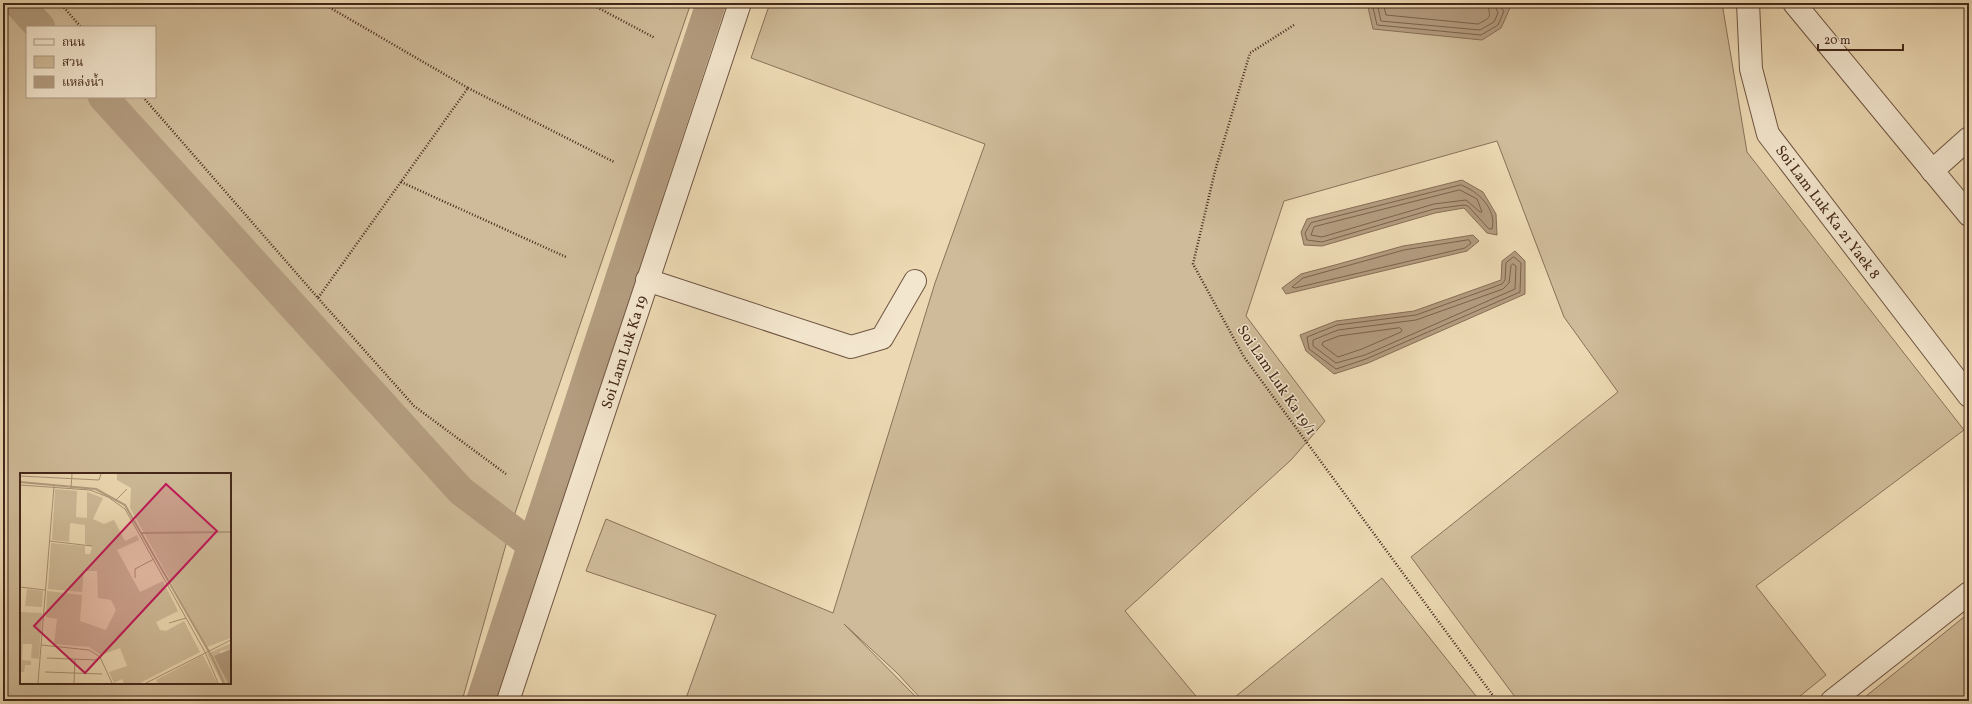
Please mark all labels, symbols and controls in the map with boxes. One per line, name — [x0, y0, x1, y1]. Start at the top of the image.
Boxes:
legend — [26, 26, 156, 98]
scale bar — [1818, 26, 1903, 52]
text: 20 m — [1824, 33, 1851, 49]
text: ถนน — [62, 35, 85, 51]
text: สวน — [62, 55, 84, 71]
text: แหล่งน้ำ — [62, 73, 104, 91]
street label: Soi Lam Luk Ka 21 Yaek 8 — [1769, 142, 1884, 284]
street label: Soi Lam Luk Ka 19 — [597, 293, 654, 412]
street label: Soi Lam Luk Ka 19/1 — [1231, 321, 1321, 440]
inset map — [20, 473, 231, 684]

